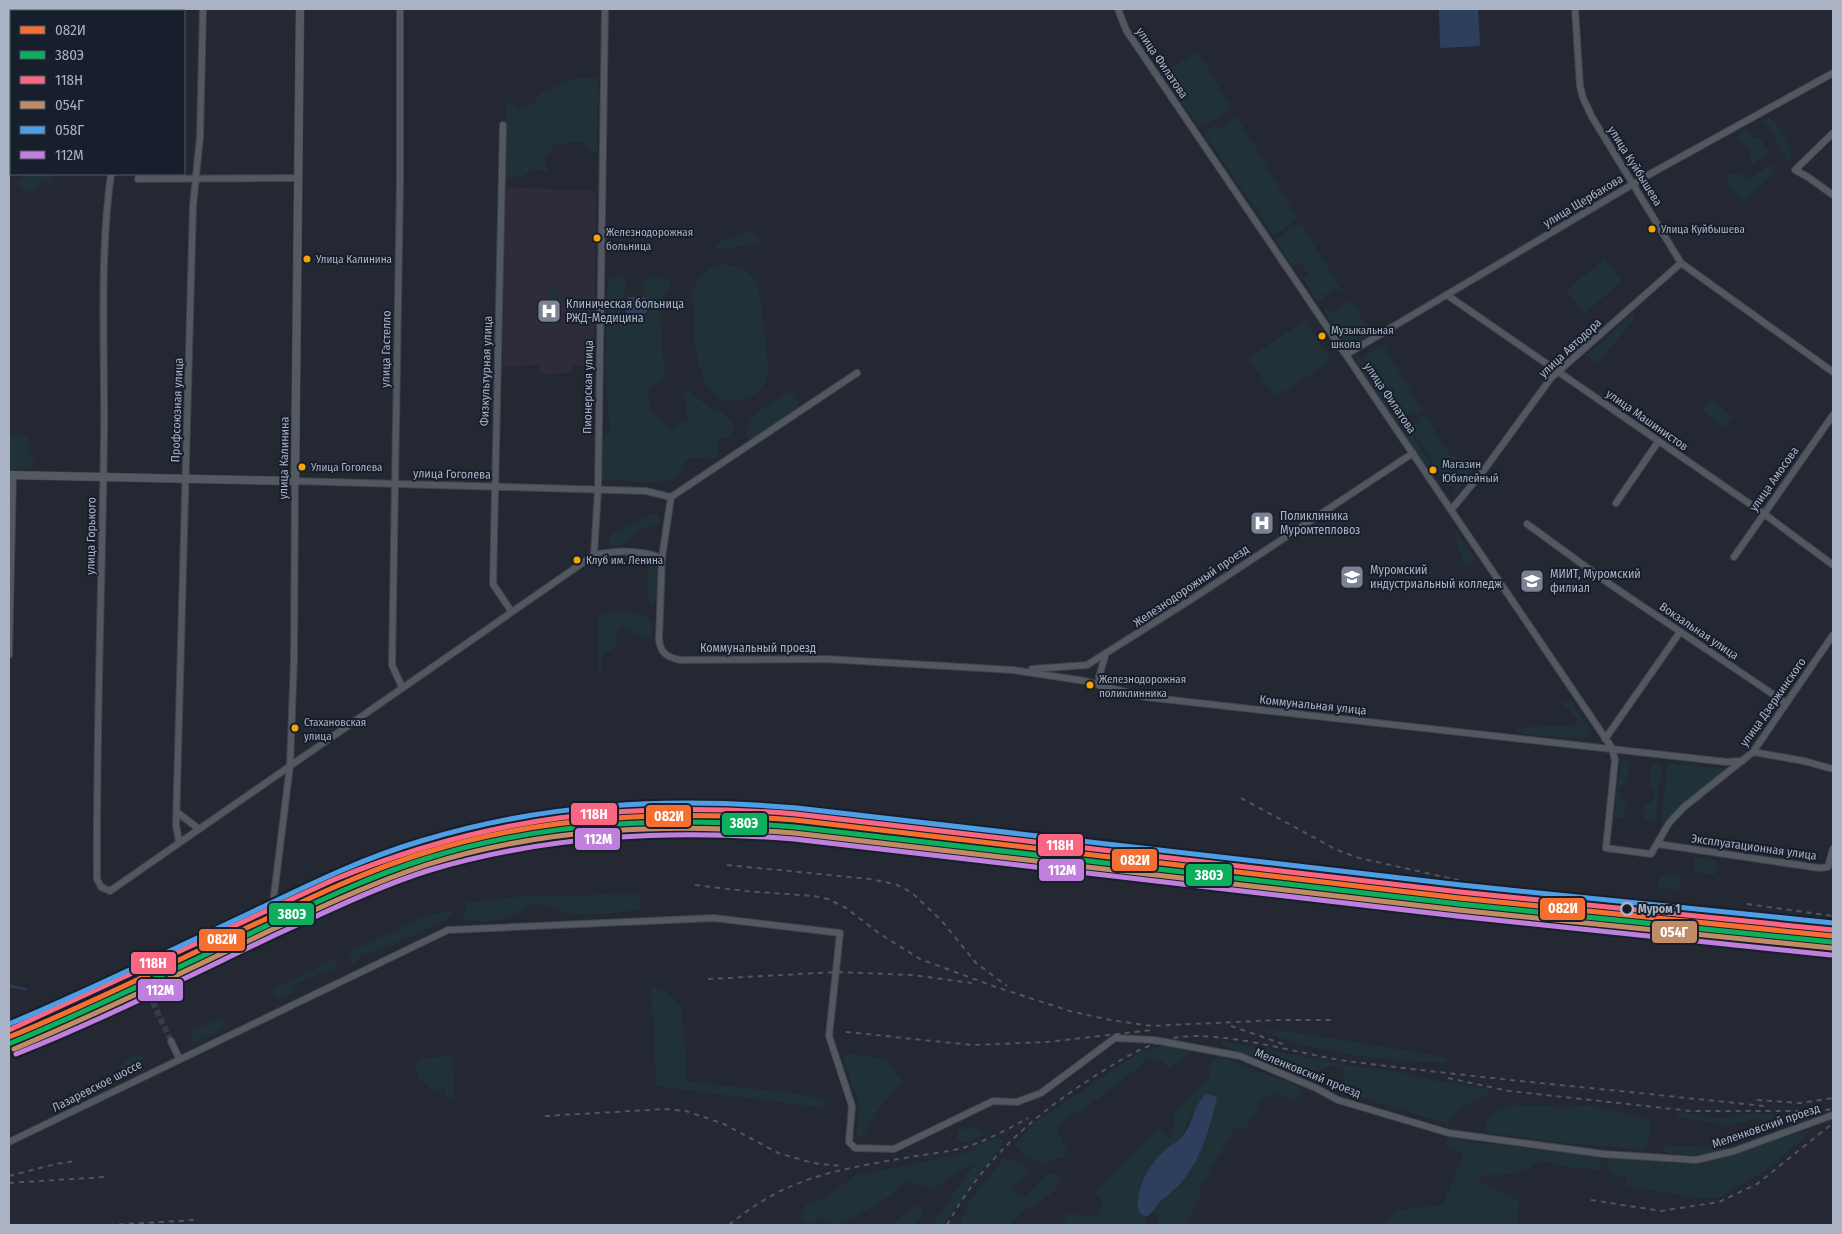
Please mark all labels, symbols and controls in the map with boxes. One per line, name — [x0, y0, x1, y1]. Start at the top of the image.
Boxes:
legend — [10, 10, 185, 175]
text: 082И — [55, 21, 86, 39]
street label: улица Филатова — [1133, 25, 1191, 101]
text: 380Э — [55, 46, 84, 64]
text: 118Н — [55, 71, 83, 89]
text: 054Г — [55, 96, 84, 114]
text: 058Г — [55, 121, 84, 139]
street label: улица Куйбышева — [1605, 123, 1665, 209]
text: 112М — [55, 146, 84, 164]
street label: улица Щербакова — [1540, 172, 1626, 230]
place label: Улица Куйбышева — [1660, 223, 1745, 236]
marker: Улица Куйбышева — [1647, 224, 1657, 234]
place label: Железнодорожная больница — [606, 226, 693, 253]
marker: Железнодорожная больница — [592, 233, 602, 243]
place label: Улица Калинина — [315, 253, 392, 266]
marker: Улица Калинина — [302, 254, 312, 264]
place label: Клиническая больница РЖД-Медицина — [566, 297, 684, 325]
hospital icon: Клиническая больница РЖД-Медицина — [536, 298, 562, 324]
street label: улица Гастелло — [378, 310, 394, 388]
street label: Физкультурная улица — [477, 315, 495, 426]
street label: улица Автодора — [1536, 315, 1604, 380]
place label: Музыкальная школа — [1331, 324, 1394, 351]
marker: Музыкальная школа — [1317, 331, 1327, 341]
street label: Пионерская улица — [580, 340, 596, 434]
street label: Профсоюзная улица — [168, 357, 186, 463]
street label: улица Филатова — [1361, 360, 1419, 436]
street label: улица Машинистов — [1603, 386, 1691, 454]
street label: улица Калинина — [276, 416, 292, 500]
street label: улица Амосова — [1747, 444, 1802, 514]
place label: Магазин Юбилейный — [1442, 458, 1499, 485]
place label: Улица Гоголева — [310, 461, 382, 474]
marker: Улица Гоголева — [297, 462, 307, 472]
marker: Магазин Юбилейный — [1428, 465, 1438, 475]
street label: улица Гоголева — [413, 466, 491, 482]
street label: улица Горького — [83, 497, 99, 575]
place label: Поликлиника Муромтепловоз — [1280, 509, 1360, 537]
hospital icon: Поликлиника Муромтепловоз — [1249, 510, 1275, 536]
street label: Железнодорожный проезд — [1131, 542, 1251, 630]
place label: Клуб им. Ленина — [586, 554, 663, 567]
marker: Клуб им. Ленина — [572, 555, 582, 565]
place label: Муромский индустриальный колледж — [1370, 563, 1502, 591]
school or university icon: Муромский индустриальный колледж — [1339, 564, 1365, 590]
place label: МИИТ, Муромский филиал — [1550, 567, 1641, 595]
school or university icon: МИИТ, Муромский филиал — [1519, 568, 1545, 594]
street label: Вокзальная улица — [1657, 599, 1741, 663]
street label: Коммунальный проезд — [700, 641, 816, 655]
street label: улица Дзержинского — [1737, 655, 1809, 749]
place label: Железнодорожная поликлинника — [1099, 673, 1186, 700]
marker: Железнодорожная поликлинника — [1085, 680, 1095, 690]
street label: Коммунальная улица — [1259, 692, 1367, 718]
place label: Стахановская улица — [304, 716, 366, 743]
marker: Стахановская улица — [290, 723, 300, 733]
line badge: 118Н — [570, 802, 618, 826]
line badge: 082И — [645, 804, 692, 828]
text: 118Н — [580, 806, 608, 823]
text: 082И — [654, 808, 684, 825]
line badge: 380Э — [721, 812, 768, 836]
text: 380Э — [729, 815, 758, 832]
line badge: 112М — [574, 827, 621, 851]
text: 112М — [584, 831, 612, 848]
street label: Эксплуатационная улица — [1690, 831, 1818, 863]
line badge: 118Н — [1037, 833, 1084, 857]
text: 118Н — [1046, 837, 1074, 854]
line badge: 082И — [1111, 848, 1158, 872]
text: 082И — [1120, 852, 1150, 869]
line badge: 112М — [1038, 858, 1085, 882]
text: 112М — [1048, 862, 1076, 879]
line badge: 380Э — [1185, 863, 1233, 887]
text: 380Э — [1194, 867, 1223, 884]
line badge: 082И — [1539, 897, 1586, 921]
text: 082И — [1548, 900, 1578, 917]
line badge: 380Э — [268, 902, 315, 926]
marker: Муром 1 — [1620, 902, 1634, 916]
place label: Муром 1 — [1638, 902, 1680, 916]
text: 380Э — [277, 906, 306, 923]
line badge: 054Г — [1651, 920, 1698, 944]
text: 054Г — [1660, 924, 1689, 941]
line badge: 082И — [198, 928, 246, 952]
text: 082И — [207, 931, 237, 948]
line badge: 118Н — [130, 951, 177, 975]
text: 118Н — [139, 955, 167, 972]
line badge: 112М — [137, 978, 184, 1002]
text: 112М — [146, 982, 174, 999]
street label: Меленковский проезд — [1253, 1045, 1363, 1101]
street label: Лазаревское шоссе — [50, 1057, 144, 1115]
street label: Меленковский проезд — [1710, 1101, 1822, 1151]

